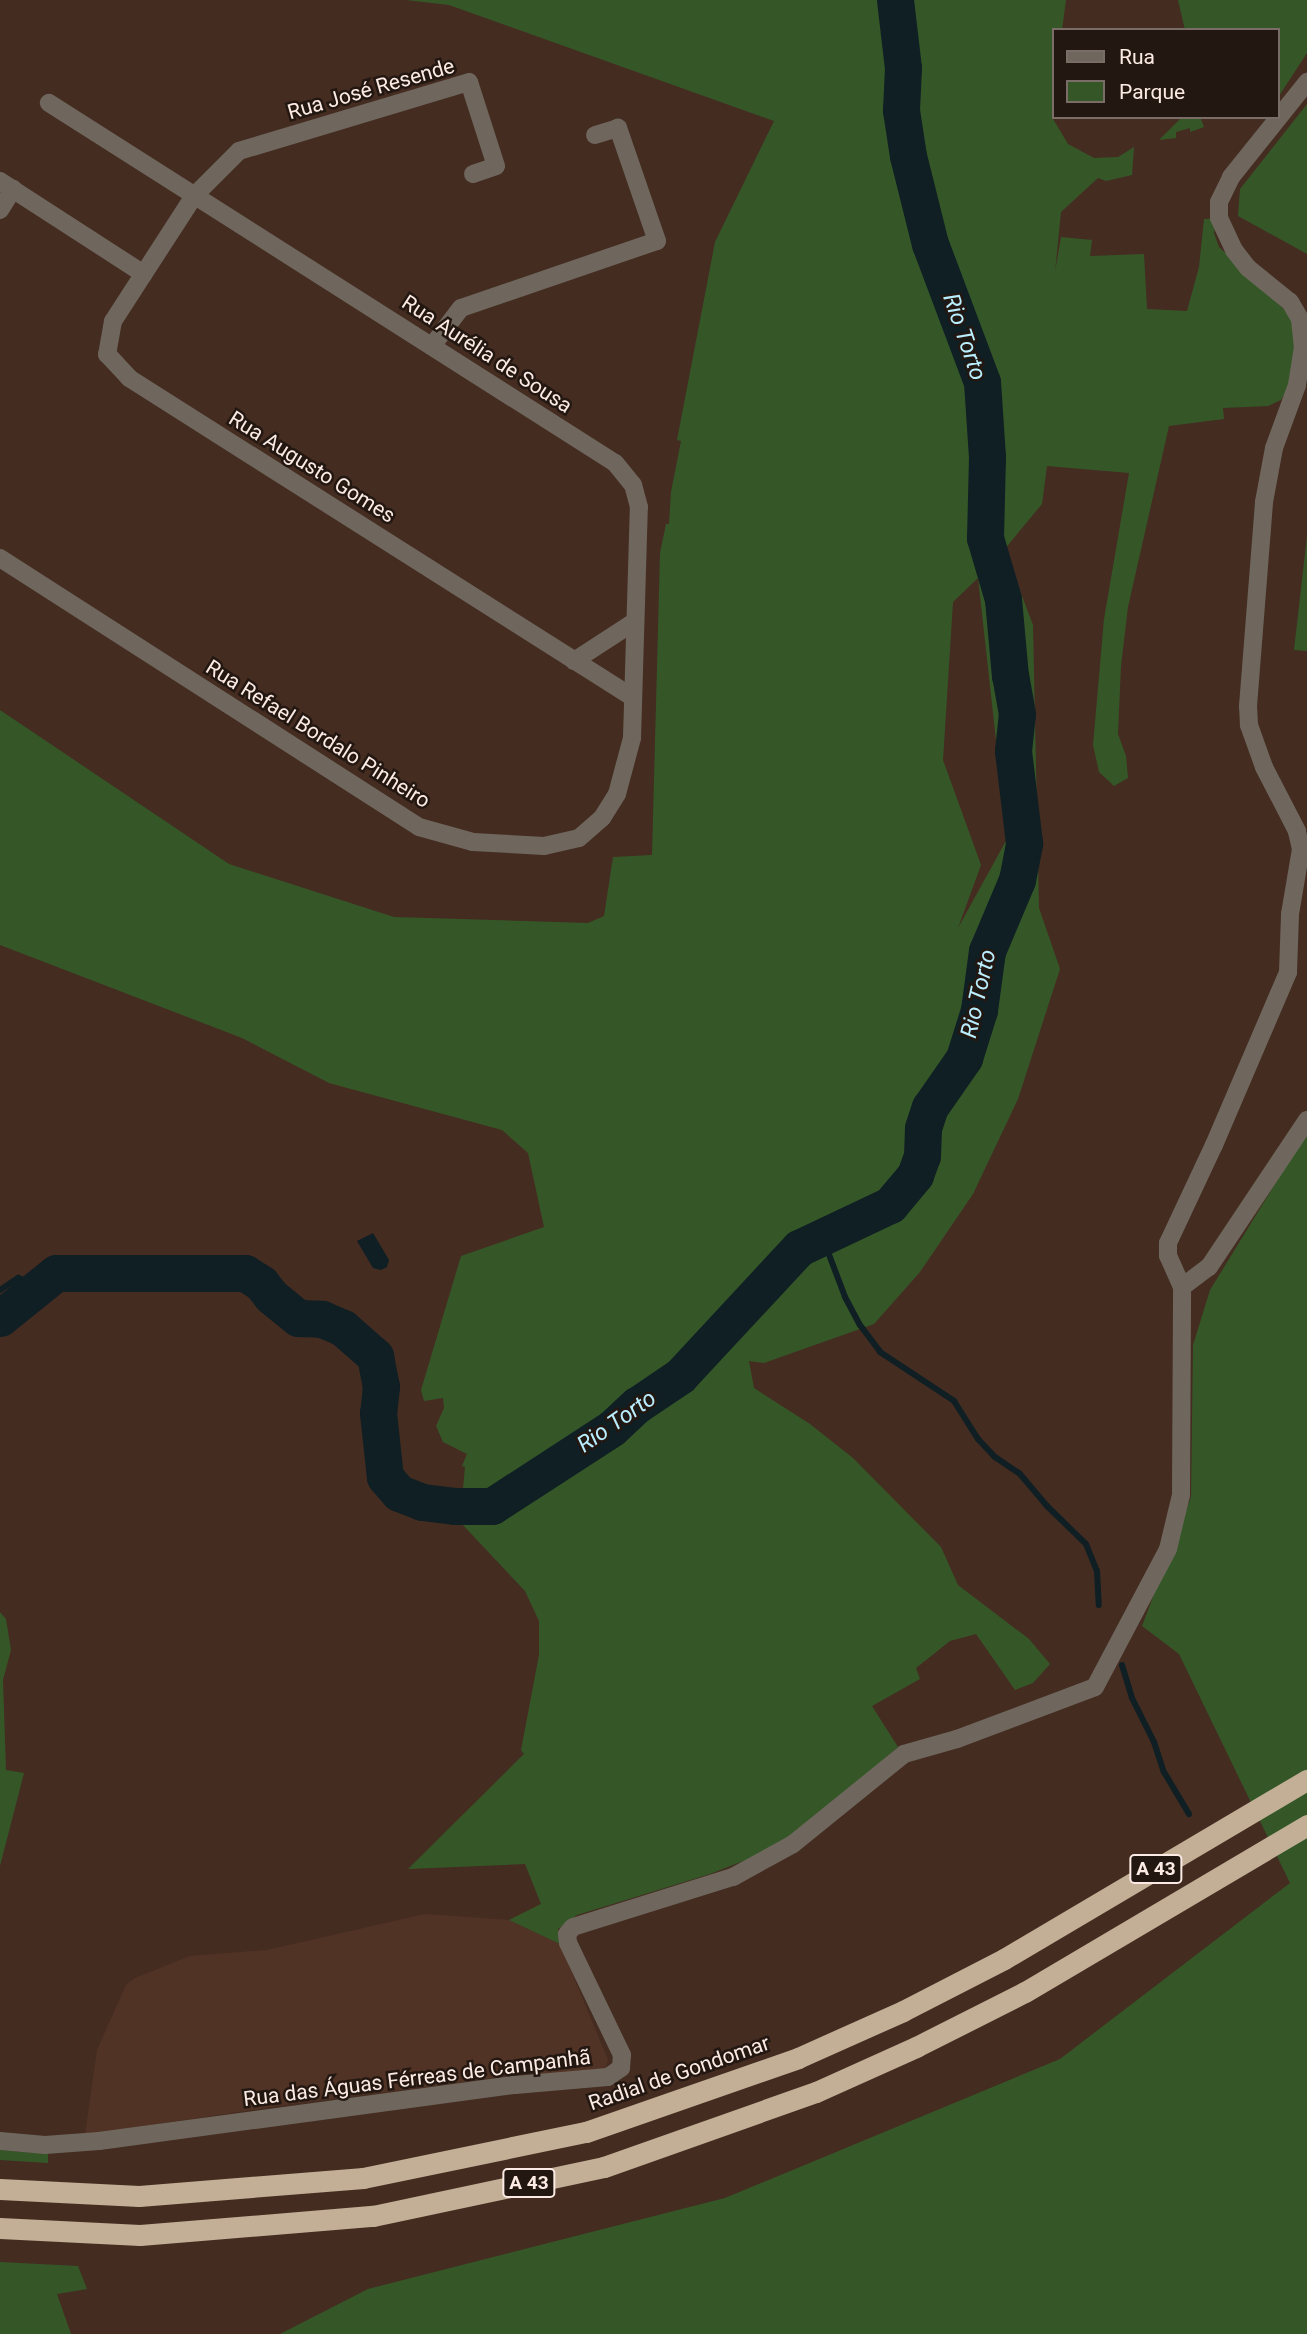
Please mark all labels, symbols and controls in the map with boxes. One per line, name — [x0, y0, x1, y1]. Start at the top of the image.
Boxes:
legend — [1052, 28, 1279, 119]
text: Rua — [1119, 45, 1155, 69]
street label: Rua José Resende — [285, 53, 457, 125]
text: Parque — [1119, 80, 1185, 104]
street label: Rua Aurélia de Sousa — [397, 290, 577, 418]
water label: Rio Torto — [936, 290, 992, 384]
street label: Rua Augusto Gomes — [224, 406, 400, 528]
street label: Rua Refael Bordalo Pinheiro — [201, 655, 435, 813]
water label: Rio Torto — [955, 947, 1003, 1041]
water label: Rio Torto — [572, 1385, 662, 1459]
road number: A 43 — [1128, 1854, 1184, 1884]
street label: Radial de Gondomar — [585, 2030, 773, 2116]
street label: Rua das Águas Férreas de Campanhã — [242, 2044, 592, 2112]
road number: A 43 — [501, 2168, 557, 2198]

